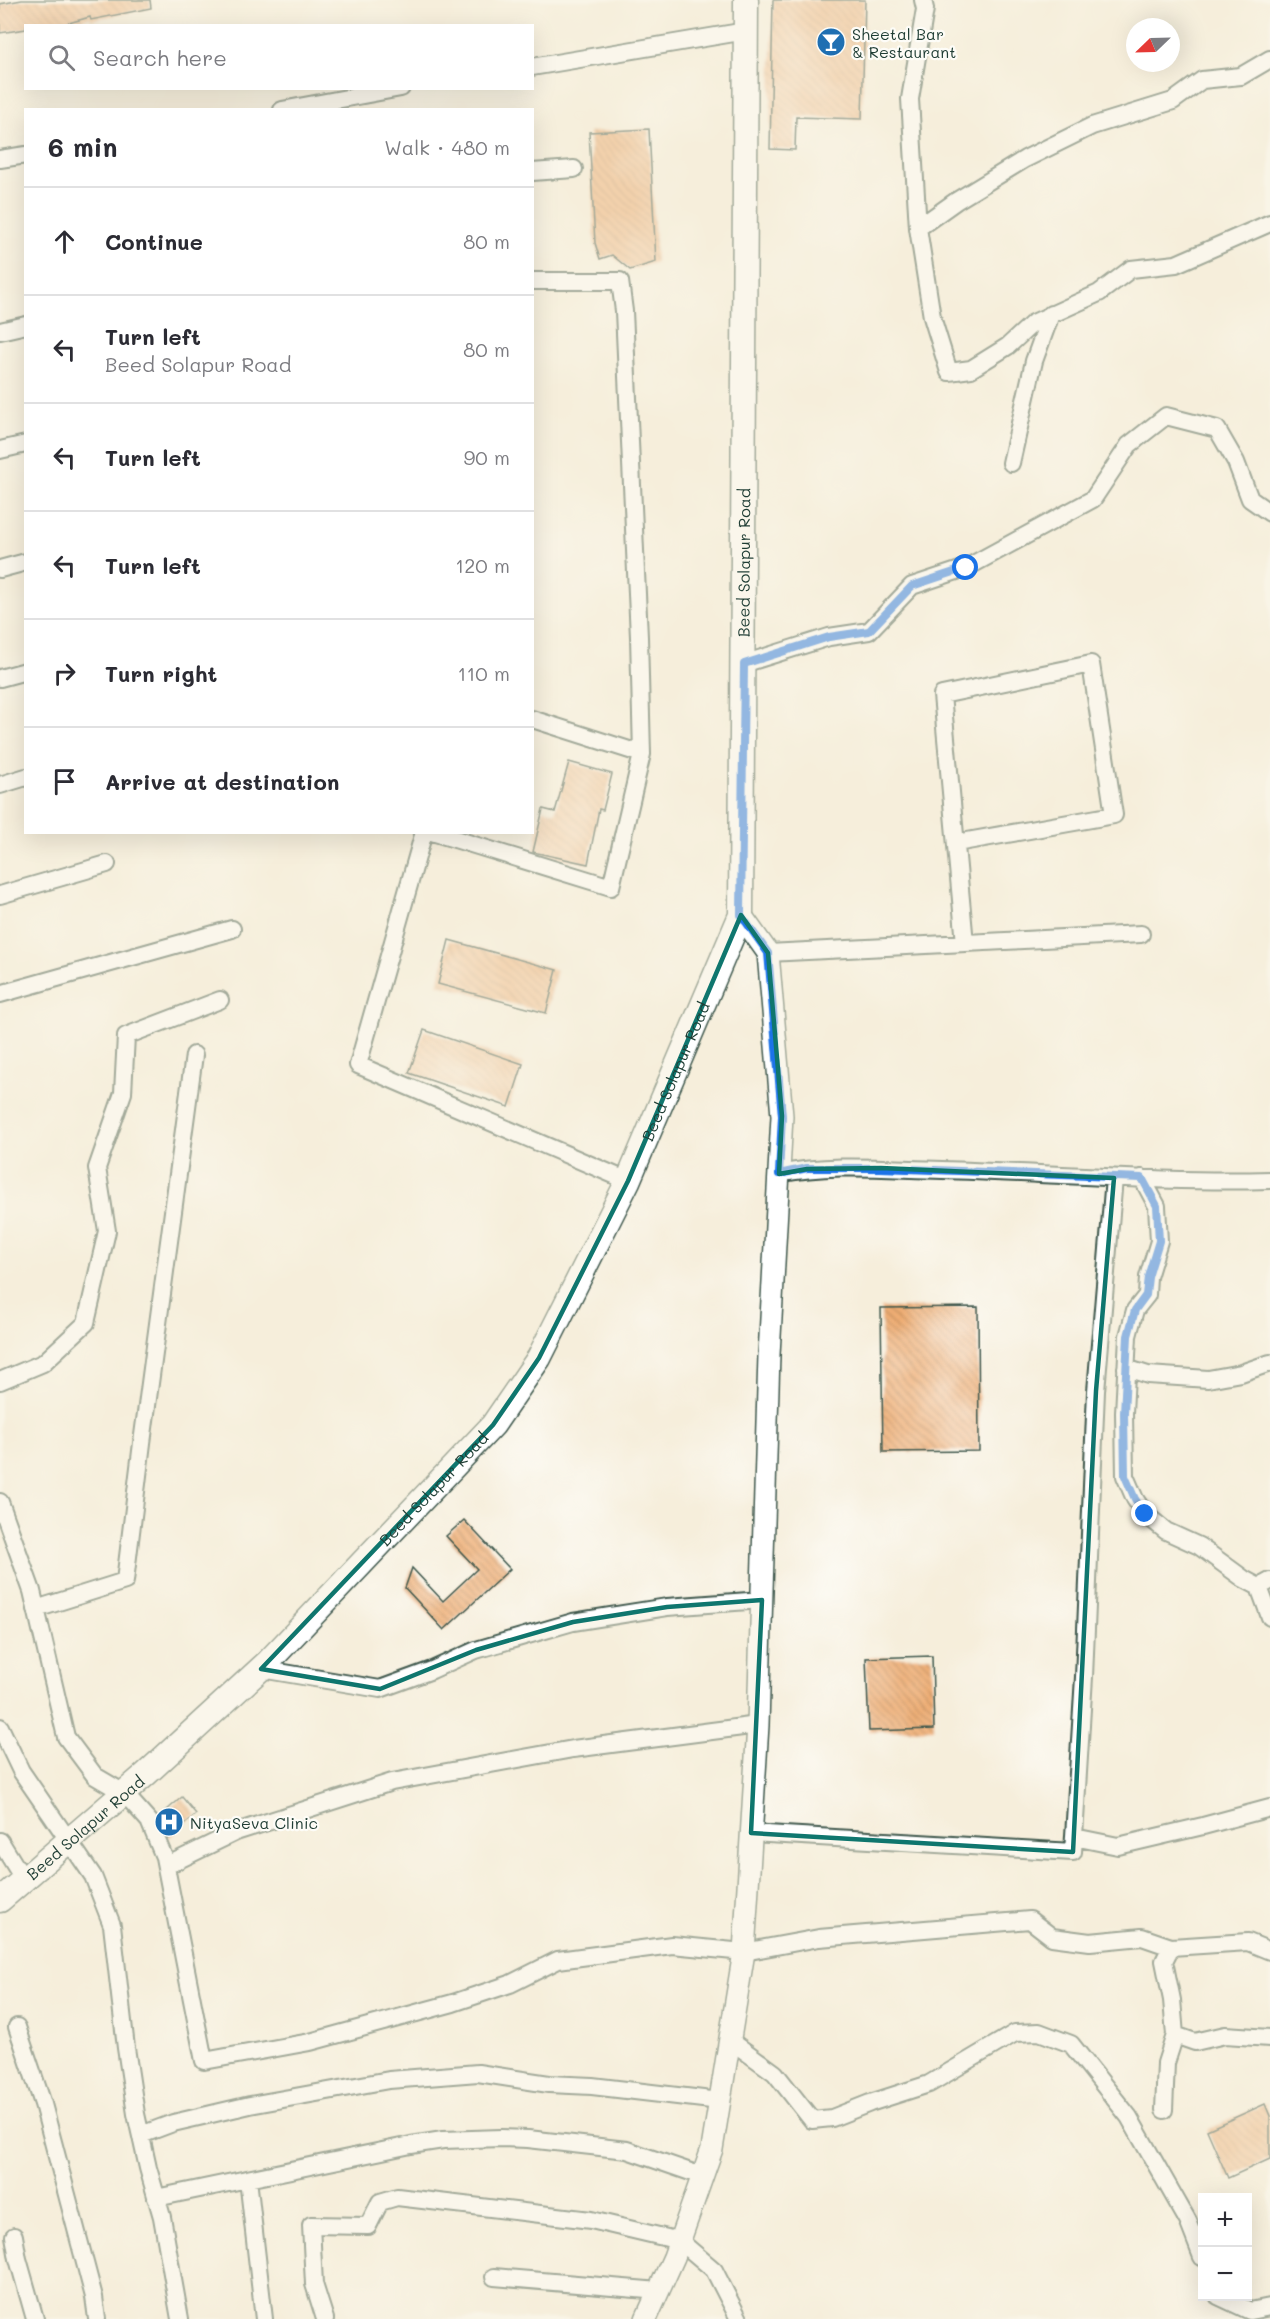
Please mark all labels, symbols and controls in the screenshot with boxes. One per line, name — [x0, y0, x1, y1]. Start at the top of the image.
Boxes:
north arrow — [1126, 18, 1180, 72]
place label: Sheetal Bar & Restaurant — [852, 23, 956, 62]
search box — [24, 24, 534, 90]
bar icon: Sheetal Bar & Restaurant — [815, 26, 847, 58]
icon: search — [45, 41, 78, 74]
text: Search here — [93, 43, 227, 72]
text: 6 min — [48, 130, 117, 164]
text: Walk · 480 m — [384, 134, 510, 160]
icon: ahead — [48, 225, 81, 258]
text: Continue — [105, 227, 203, 256]
text: 80 m — [463, 228, 510, 254]
text: Turn left — [105, 322, 201, 351]
icon: left — [48, 333, 81, 366]
text: 80 m — [463, 336, 510, 362]
text: Beed Solapur Road — [105, 351, 291, 377]
icon: left — [48, 441, 81, 474]
text: Turn left — [105, 443, 201, 472]
text: 90 m — [464, 444, 510, 470]
street label: Beed Solapur Road — [732, 488, 754, 637]
icon: left — [48, 549, 81, 582]
text: Turn left — [105, 551, 201, 580]
text: 120 m — [455, 552, 510, 578]
route start — [952, 554, 978, 580]
icon: right — [48, 657, 81, 690]
text: Turn right — [105, 659, 217, 688]
text: 110 m — [457, 660, 510, 686]
icon: arrive — [48, 765, 81, 798]
text: Arrive at destination — [105, 767, 340, 796]
street label: Beed Solapur Road — [636, 998, 714, 1144]
street label: Beed Solapur Road — [374, 1427, 492, 1550]
route end — [1131, 1500, 1157, 1526]
street label: Beed Solapur Road — [21, 1770, 148, 1884]
hospital icon: NityaSeva Clinic — [153, 1806, 185, 1838]
place label: NityaSeva Clinic — [190, 1812, 318, 1833]
map controls — [1198, 2193, 1252, 2301]
button: + — [1198, 2193, 1252, 2247]
button: − — [1198, 2247, 1252, 2301]

